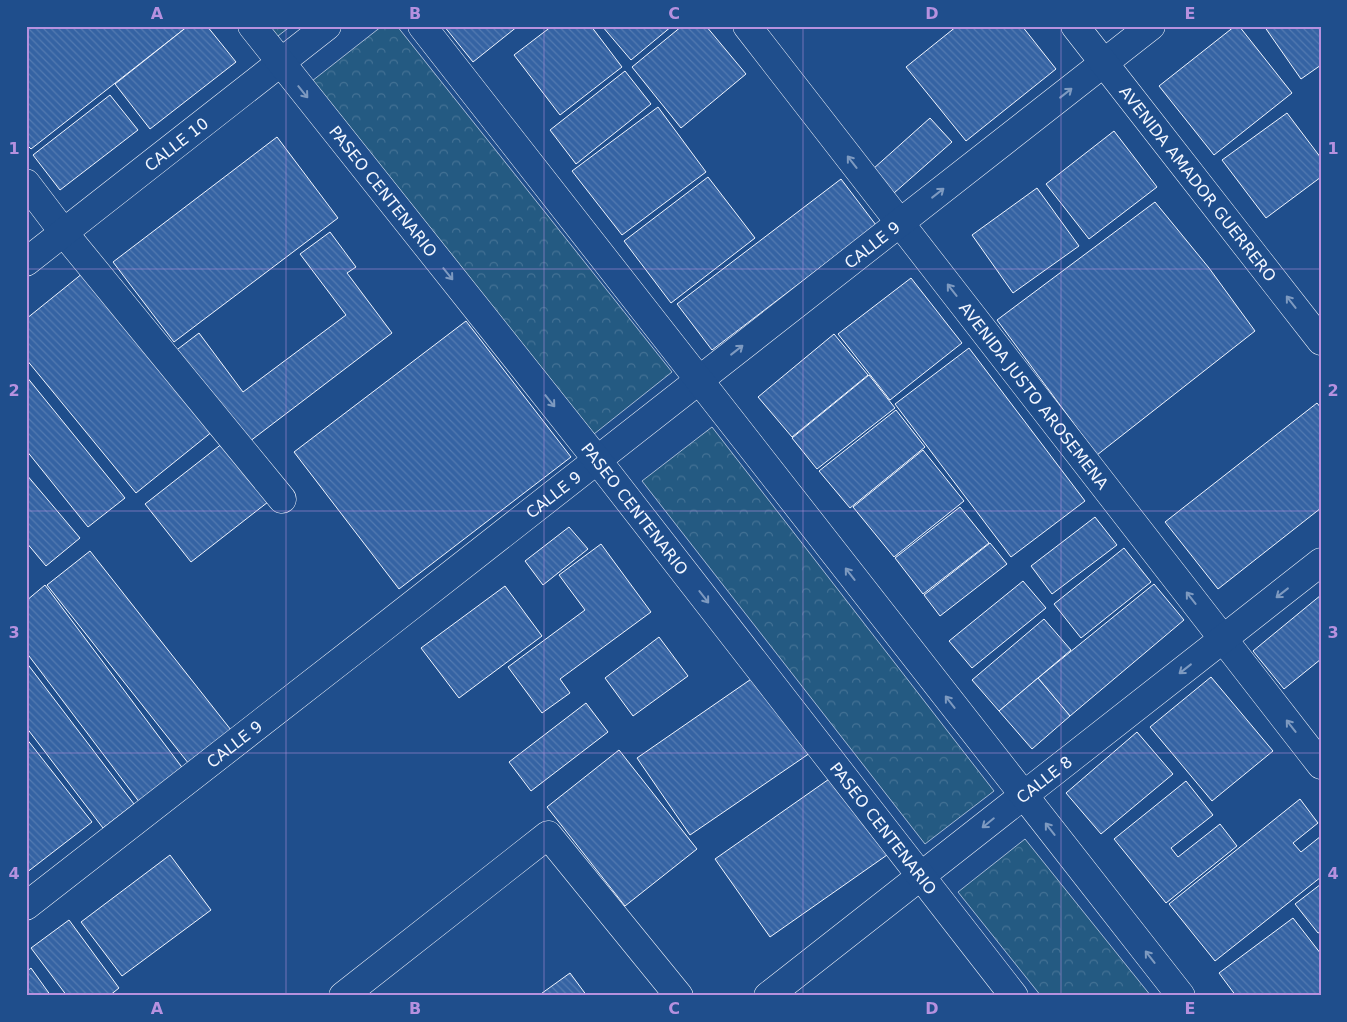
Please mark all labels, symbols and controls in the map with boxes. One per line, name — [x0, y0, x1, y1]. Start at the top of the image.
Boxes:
text: A — [151, 4, 164, 23]
text: B — [409, 4, 421, 23]
text: C — [668, 4, 680, 23]
text: D — [925, 4, 939, 23]
text: E — [1185, 4, 1195, 23]
street label: AVENIDA AMADOR GUERRERO — [1115, 82, 1280, 286]
one-way arrow — [298, 85, 309, 98]
one-way arrow — [1059, 88, 1073, 98]
street label: CALLE 10 — [141, 114, 212, 175]
street label: PASEO CENTENARIO — [325, 122, 441, 261]
text: 1 — [8, 139, 20, 158]
text: 1 — [1327, 139, 1339, 158]
one-way arrow — [846, 156, 857, 169]
one-way arrow — [931, 188, 945, 198]
street label: CALLE 9 — [841, 217, 904, 273]
one-way arrow — [443, 267, 454, 280]
one-way arrow — [946, 284, 957, 297]
one-way arrow — [1285, 296, 1296, 309]
street label: AVENIDA JUSTO AROSEMENA — [955, 299, 1112, 493]
one-way arrow — [730, 345, 744, 355]
text: 2 — [8, 381, 20, 400]
text: 2 — [1327, 381, 1339, 400]
one-way arrow — [544, 394, 555, 407]
street label: PASEO CENTENARIO — [577, 439, 692, 579]
street label: CALLE 9 — [522, 467, 585, 523]
one-way arrow — [845, 567, 856, 580]
one-way arrow — [1276, 587, 1289, 598]
one-way arrow — [699, 590, 710, 603]
one-way arrow — [1186, 591, 1196, 605]
text: 3 — [8, 623, 20, 642]
text: 3 — [1327, 623, 1339, 642]
one-way arrow — [1178, 664, 1192, 674]
one-way arrow — [945, 695, 956, 708]
street label: CALLE 9 — [203, 717, 266, 772]
one-way arrow — [1285, 720, 1296, 733]
street label: CALLE 8 — [1013, 752, 1076, 807]
street label: PASEO CENTENARIO — [826, 759, 940, 898]
one-way arrow — [982, 818, 995, 829]
one-way arrow — [1045, 823, 1056, 836]
text: 4 — [8, 864, 20, 883]
text: 4 — [1327, 864, 1339, 883]
one-way arrow — [1145, 951, 1156, 964]
text: A — [151, 999, 164, 1018]
text: B — [409, 999, 421, 1018]
text: C — [668, 999, 680, 1018]
text: D — [925, 999, 939, 1018]
text: E — [1185, 999, 1195, 1018]

